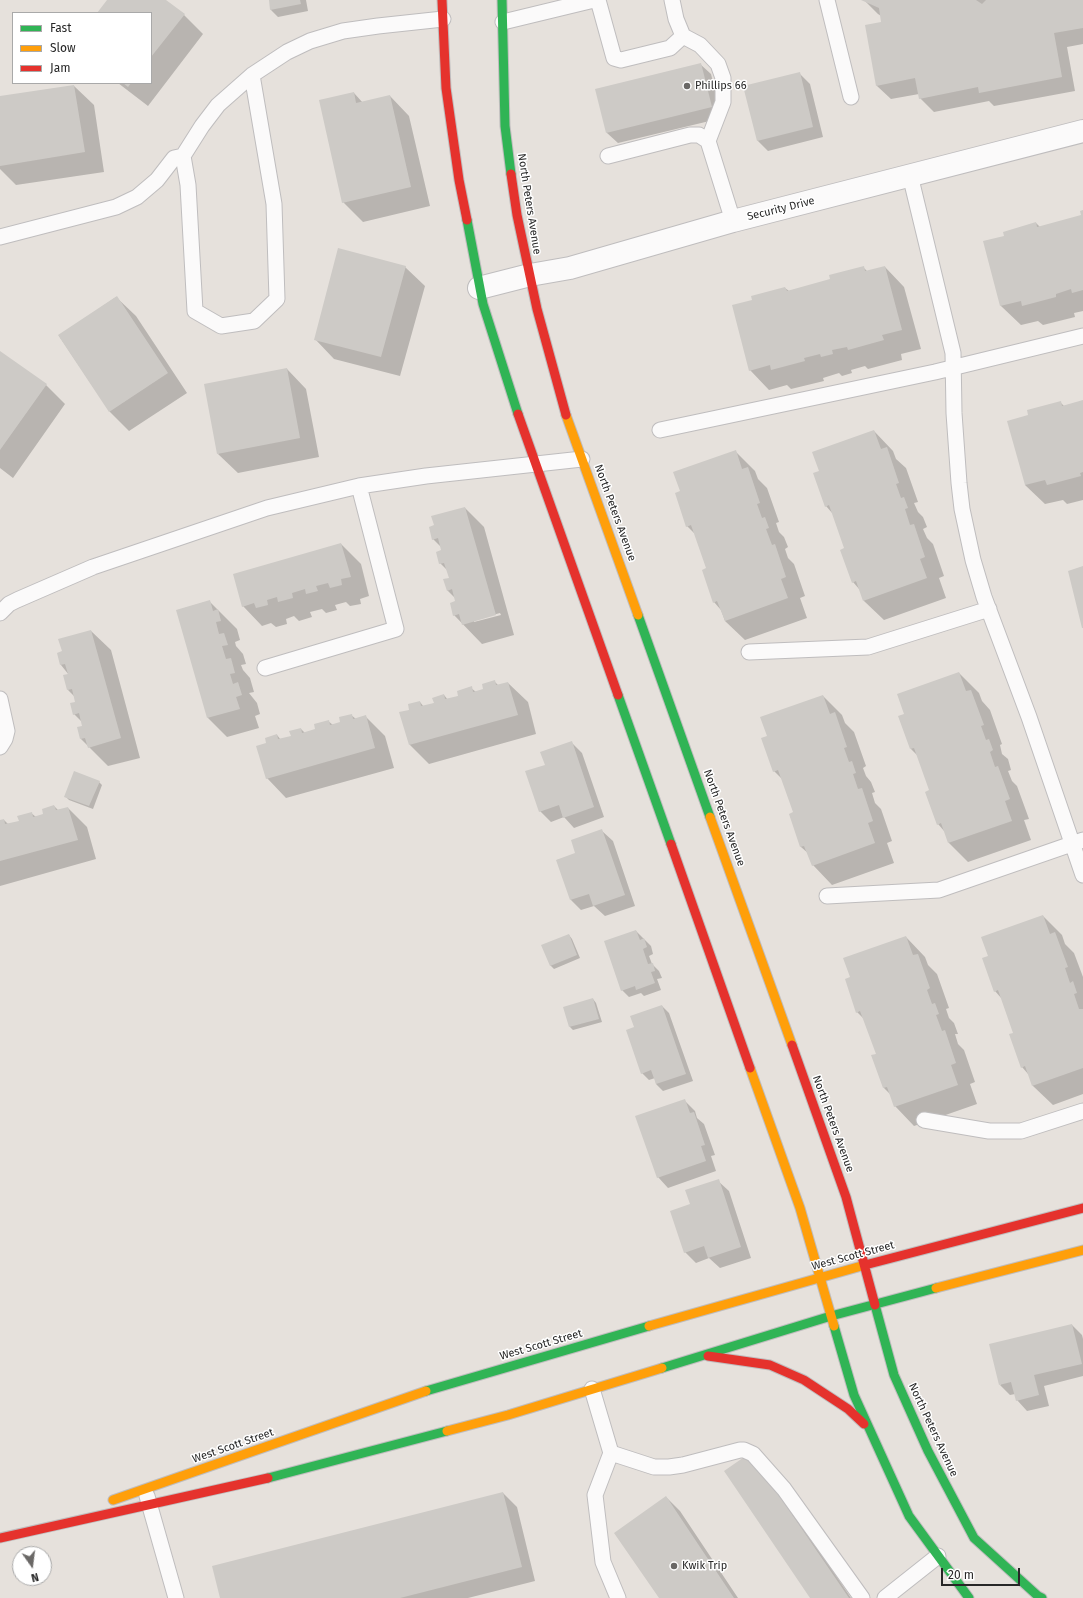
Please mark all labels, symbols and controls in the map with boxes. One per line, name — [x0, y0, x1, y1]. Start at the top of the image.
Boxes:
legend — [12, 12, 152, 84]
text: Fast — [50, 21, 72, 35]
text: Slow — [50, 41, 76, 55]
text: Jam — [50, 61, 70, 75]
place label: Phillips 66 — [695, 79, 747, 93]
marker: Phillips 66 — [682, 81, 692, 91]
street label: North Peters Avenue — [515, 153, 543, 255]
street label: Security Drive — [746, 194, 816, 224]
street label: North Peters Avenue — [591, 463, 639, 563]
street label: North Peters Avenue — [700, 768, 748, 868]
street label: North Peters Avenue — [809, 1074, 857, 1174]
street label: West Scott Street — [810, 1239, 896, 1273]
street label: West Scott Street — [498, 1327, 584, 1363]
street label: North Peters Avenue — [905, 1381, 961, 1479]
street label: West Scott Street — [191, 1426, 275, 1466]
north arrow — [12, 1546, 52, 1586]
place label: Kwik Trip — [682, 1559, 727, 1573]
scale bar — [943, 1560, 1022, 1586]
marker: Kwik Trip — [669, 1561, 679, 1571]
text: 20 m — [948, 1568, 974, 1582]
text: N — [30, 1570, 40, 1584]

